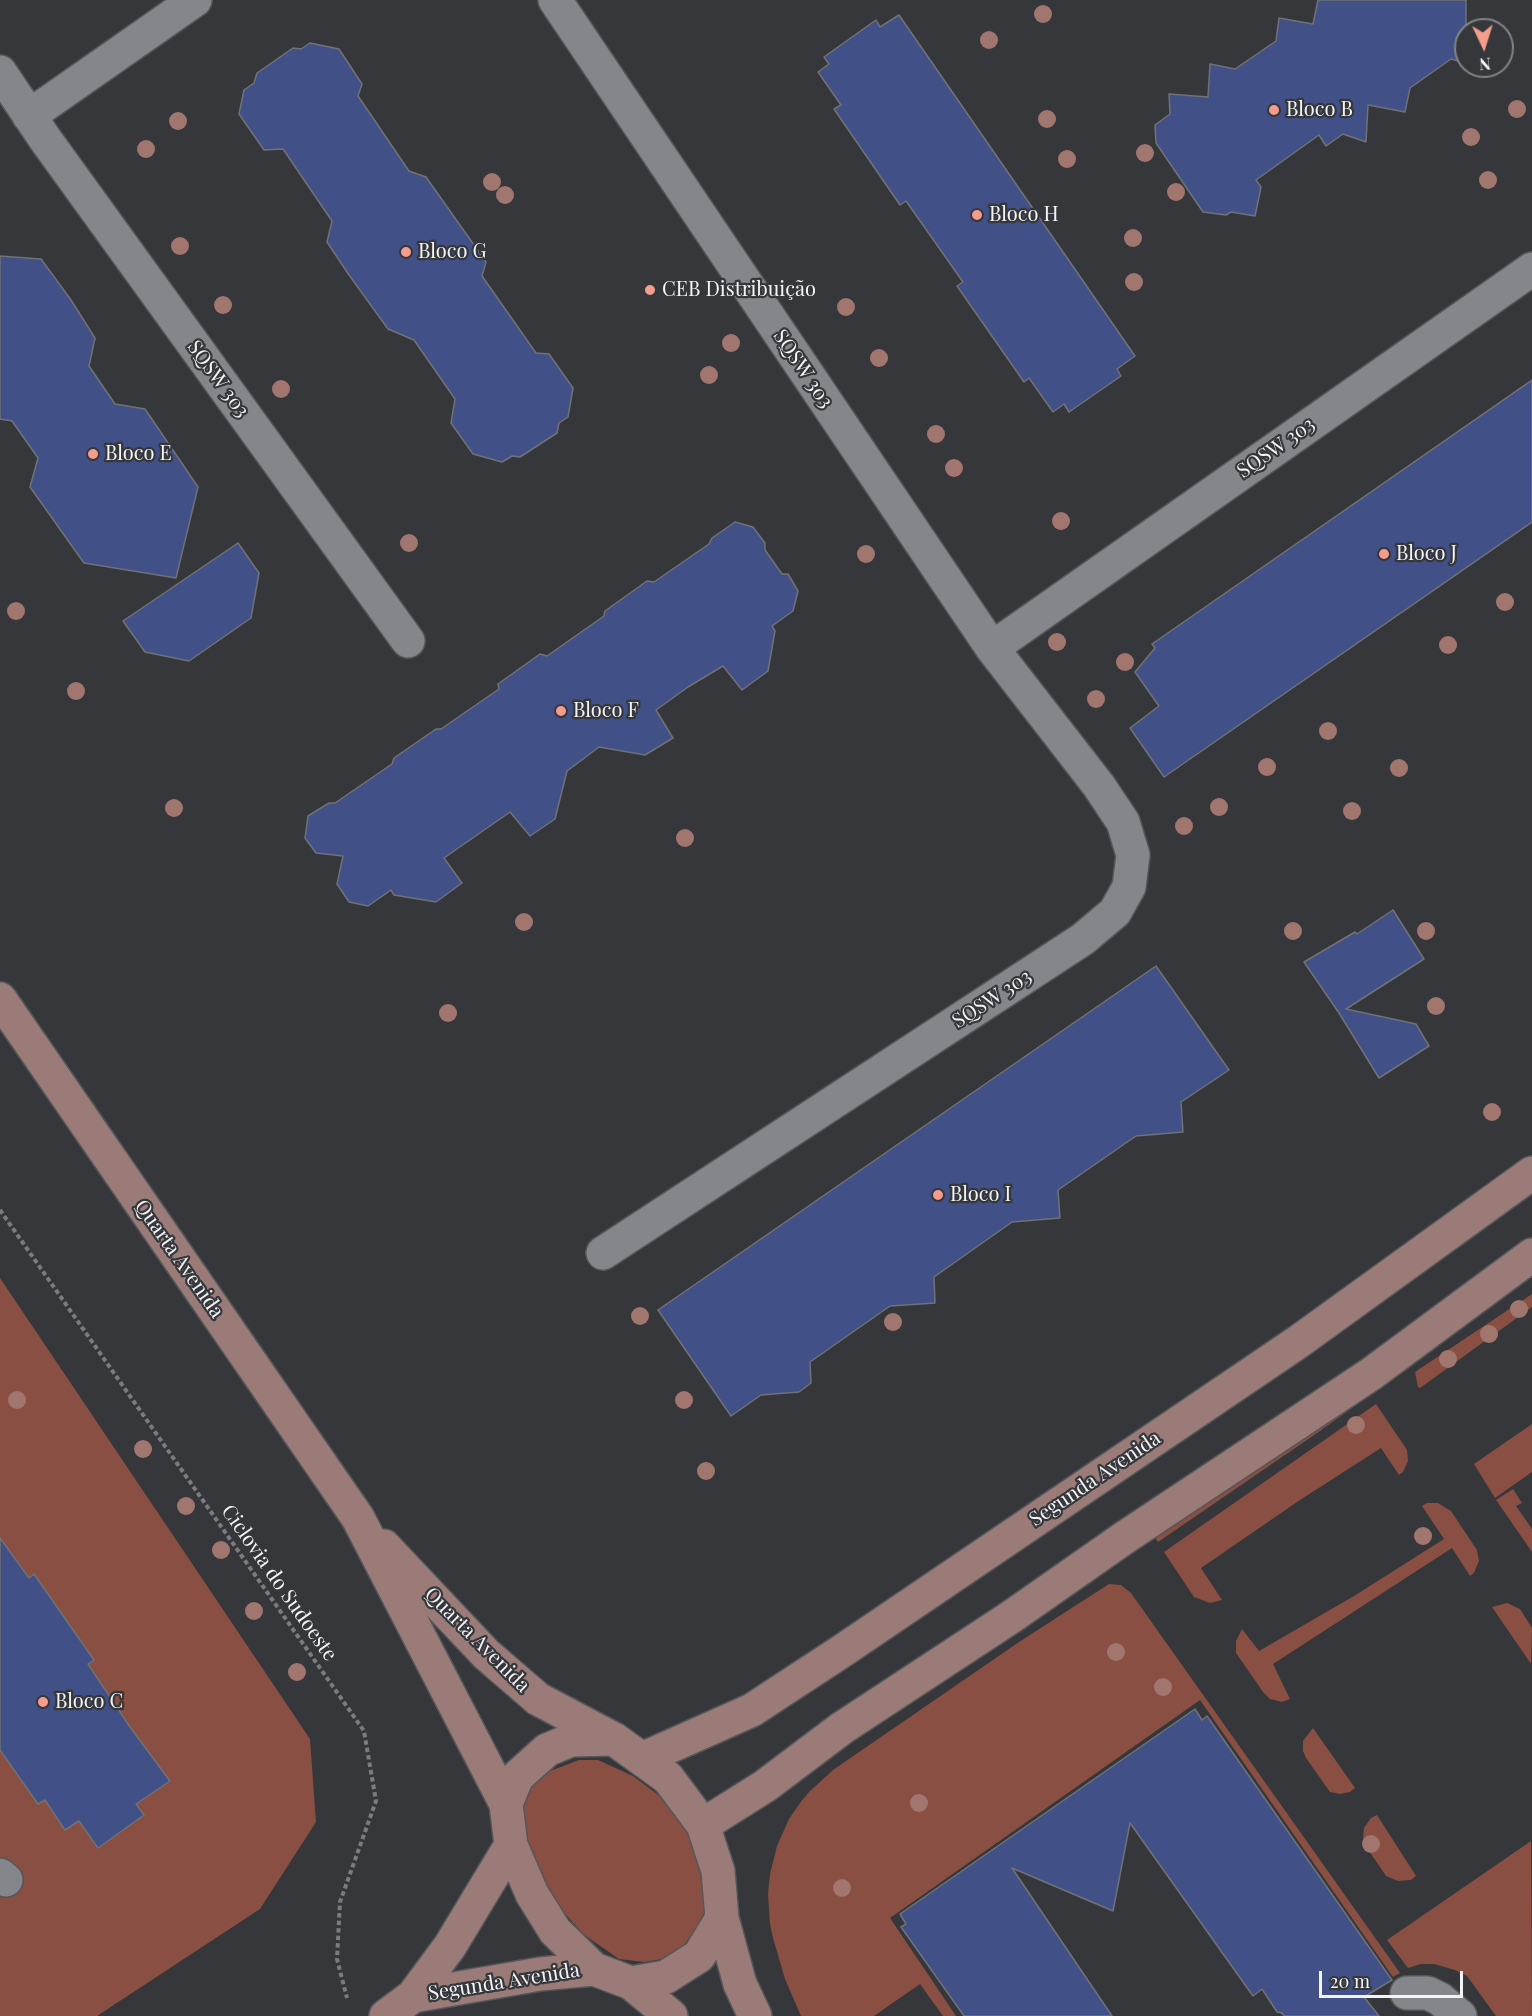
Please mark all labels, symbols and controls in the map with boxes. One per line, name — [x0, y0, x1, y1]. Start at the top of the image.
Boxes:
north arrow — [1454, 18, 1514, 78]
text: N — [1479, 54, 1492, 75]
place label: Bloco B — [1286, 98, 1353, 122]
marker: Bloco B — [1267, 103, 1281, 117]
place label: Bloco H — [989, 203, 1059, 227]
marker: Bloco H — [970, 208, 984, 222]
place label: Bloco G — [418, 240, 486, 264]
marker: Bloco G — [399, 245, 413, 259]
place label: CEB Distribuição — [662, 278, 816, 302]
marker: CEB Distribuição — [643, 283, 657, 297]
street label: SQSW 303 — [768, 325, 838, 413]
street label: SQSW 303 — [182, 336, 254, 422]
street label: SQSW 303 — [1232, 412, 1320, 484]
place label: Bloco E — [105, 442, 172, 466]
marker: Bloco E — [86, 447, 100, 461]
place label: Bloco J — [1396, 542, 1457, 566]
marker: Bloco J — [1377, 547, 1391, 561]
place label: Bloco F — [573, 699, 639, 723]
marker: Bloco F — [554, 704, 568, 718]
street label: SQSW 303 — [948, 965, 1036, 1033]
place label: Bloco I — [950, 1183, 1011, 1207]
marker: Bloco I — [931, 1188, 945, 1202]
street label: Quarta Avenida — [129, 1195, 229, 1323]
street label: Segunda Avenida — [1025, 1426, 1165, 1532]
street label: Ciclovia do Sudoeste — [216, 1500, 342, 1666]
street label: Quarta Avenida — [419, 1582, 535, 1698]
place label: Bloco C — [55, 1690, 123, 1714]
marker: Bloco C — [36, 1695, 50, 1709]
street label: Segunda Avenida — [426, 1958, 582, 2006]
scale bar — [1322, 1959, 1466, 1997]
text: 20 m — [1330, 1969, 1370, 1993]

